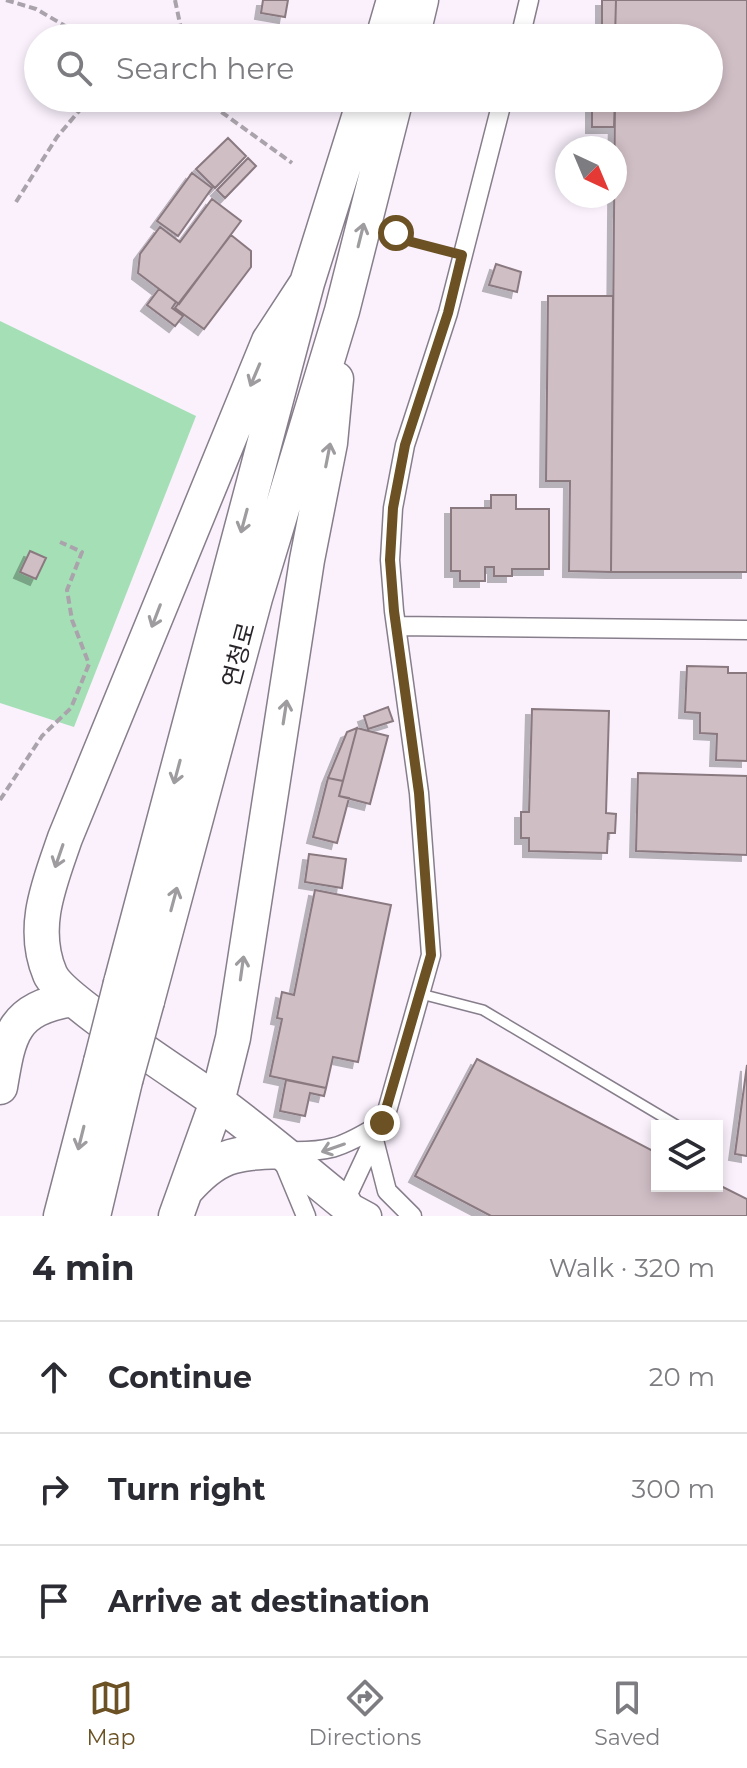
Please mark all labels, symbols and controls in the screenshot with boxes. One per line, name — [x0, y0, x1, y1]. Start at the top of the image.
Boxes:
search box — [24, 24, 723, 112]
icon: search — [52, 46, 96, 90]
text: Search here — [116, 50, 294, 87]
north arrow — [555, 136, 627, 208]
route start — [378, 215, 414, 251]
one-way arrow — [354, 223, 369, 249]
one-way arrow — [246, 362, 261, 387]
one-way arrow — [321, 443, 336, 469]
one-way arrow — [236, 508, 251, 534]
one-way arrow — [148, 603, 162, 627]
street label: 연청로 — [216, 619, 261, 691]
one-way arrow — [278, 700, 293, 725]
one-way arrow — [169, 759, 184, 785]
one-way arrow — [50, 844, 65, 869]
one-way arrow — [168, 887, 183, 913]
one-way arrow — [235, 955, 250, 982]
route end — [364, 1105, 400, 1141]
map controls — [651, 1120, 723, 1192]
button: layers — [651, 1120, 723, 1192]
one-way arrow — [73, 1124, 88, 1150]
one-way arrow — [321, 1142, 346, 1157]
text: 4 min — [32, 1247, 134, 1289]
text: Walk · 320 m — [549, 1252, 715, 1284]
icon: ahead — [32, 1355, 76, 1399]
text: Continue — [108, 1359, 252, 1396]
text: 20 m — [649, 1361, 715, 1393]
icon: right — [32, 1467, 76, 1511]
text: Turn right — [108, 1471, 265, 1508]
text: 300 m — [632, 1473, 715, 1505]
icon: arrive — [32, 1579, 76, 1623]
text: Arrive at destination — [108, 1583, 430, 1620]
tab: Map — [87, 1676, 135, 1751]
tab: Directions — [309, 1676, 421, 1751]
tab: Saved — [594, 1676, 660, 1751]

